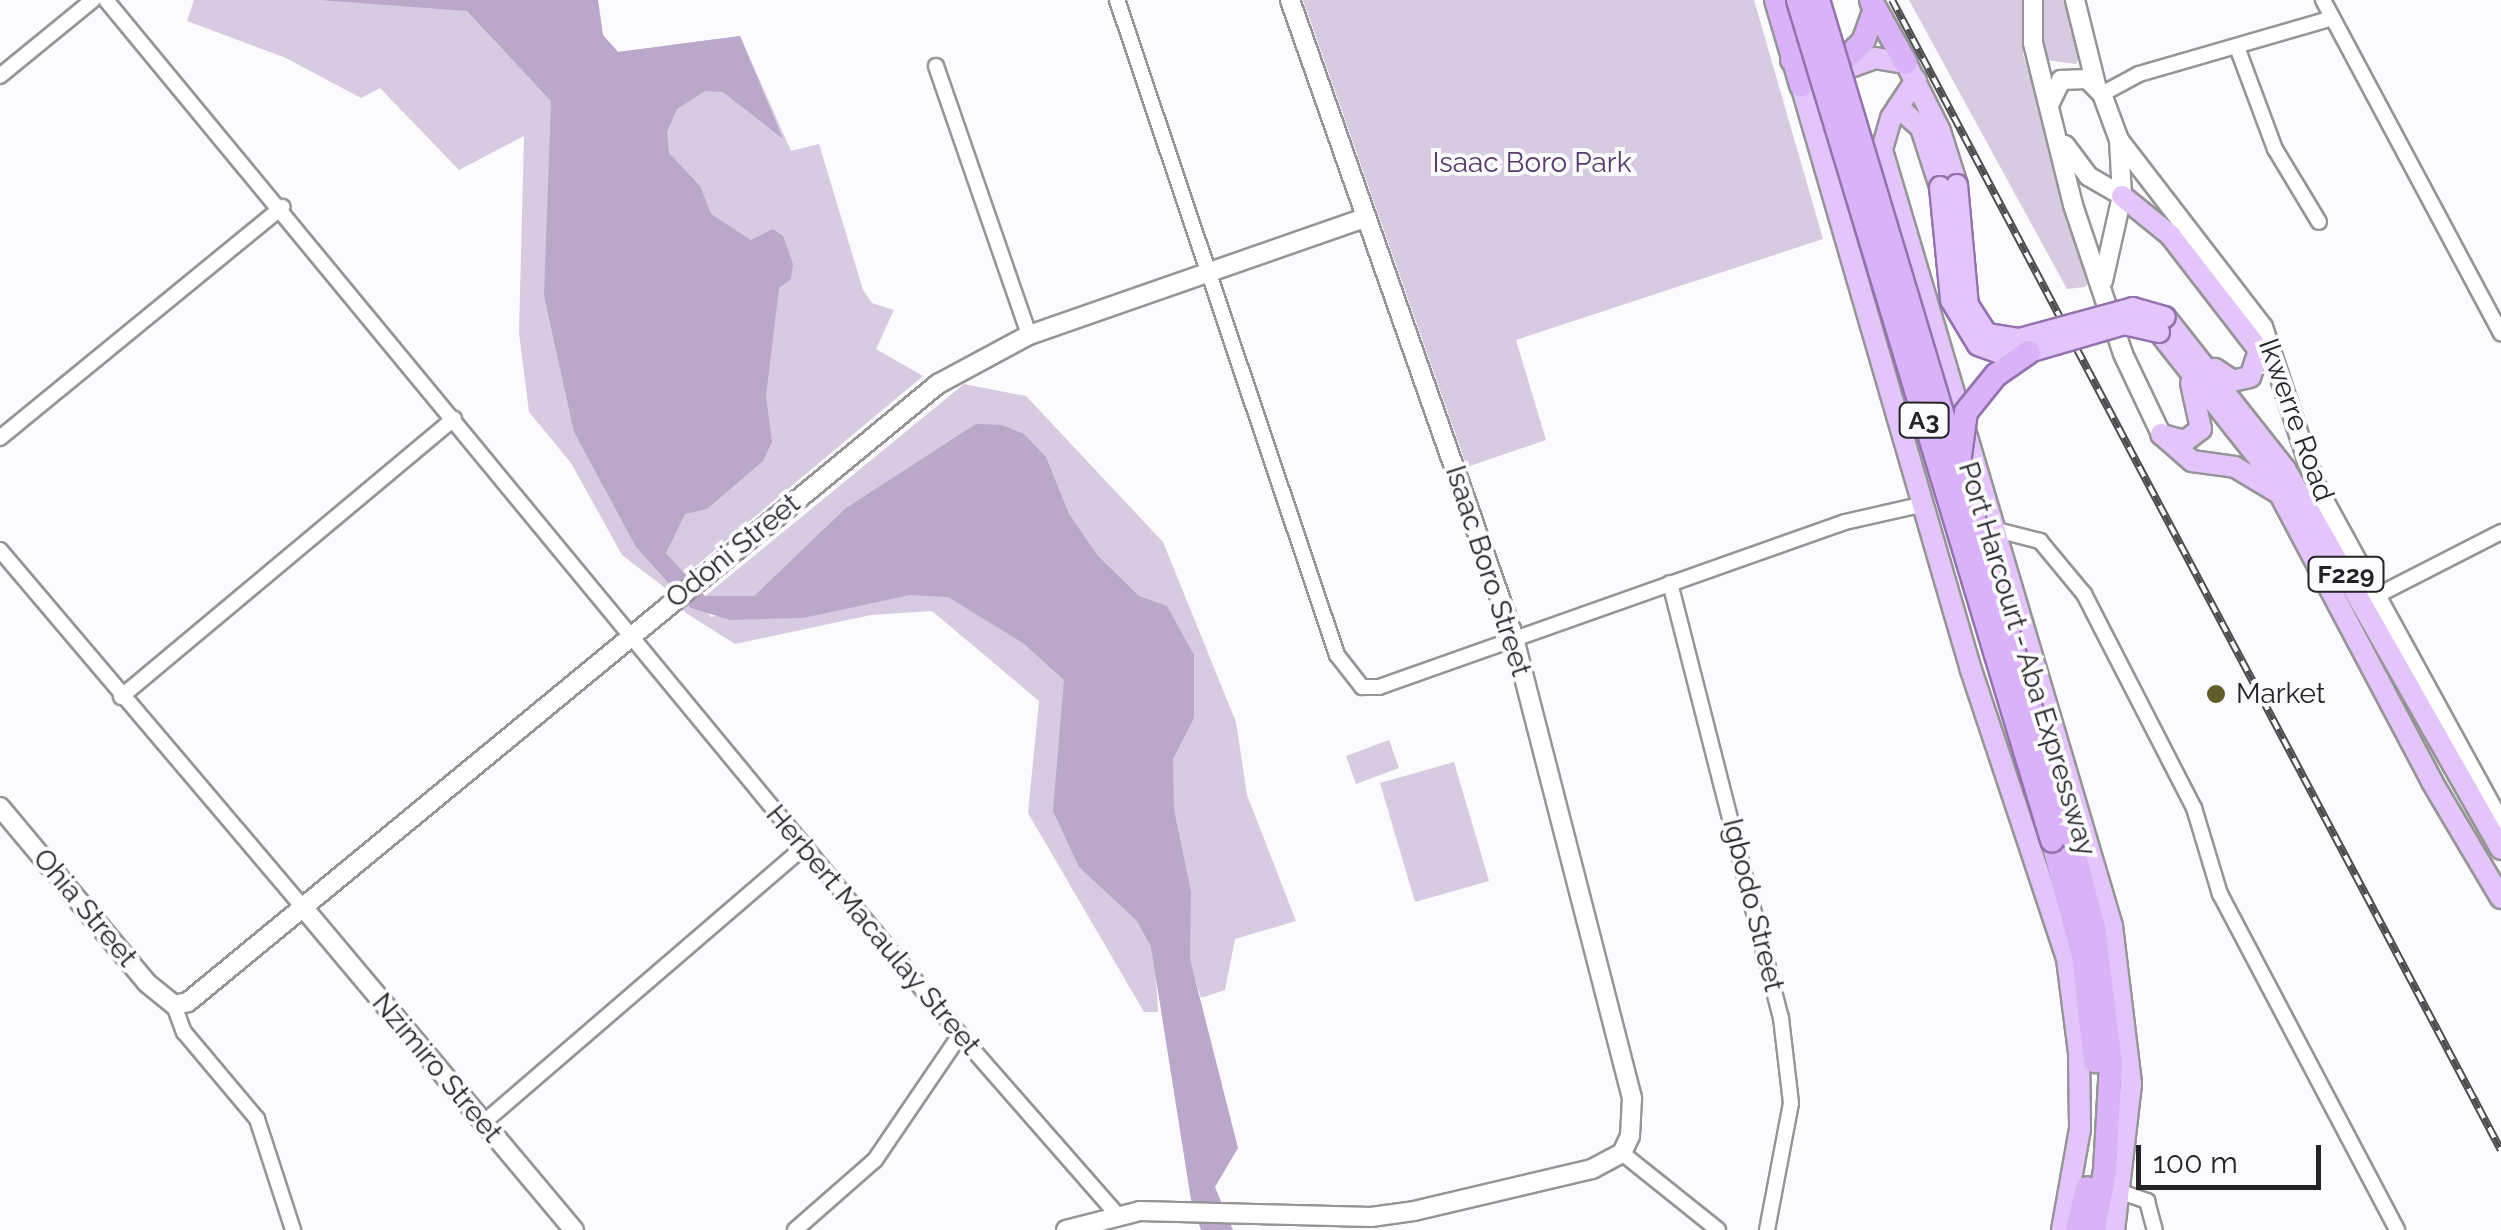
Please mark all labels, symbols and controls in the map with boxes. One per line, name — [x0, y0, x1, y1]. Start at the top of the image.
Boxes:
park label: Isaac Boro Park — [1432, 146, 1632, 180]
street label: Ikwerre Road — [2251, 334, 2341, 506]
road number: A3 — [1896, 400, 1952, 440]
street label: Port Harcourt - Aba Expressway — [1951, 457, 2103, 861]
street label: Isaac Boro Street — [1438, 461, 1538, 681]
street label: Odoni Street — [659, 487, 807, 615]
road number: F229 — [2306, 554, 2386, 594]
place label: Market — [2236, 677, 2325, 711]
marker: Market — [2205, 683, 2227, 705]
street label: Herbert Macaulay Street — [759, 798, 987, 1062]
street label: Igbodo Street — [1715, 815, 1791, 995]
street label: Ohia Street — [26, 842, 144, 974]
street label: Nzimiro Street — [365, 987, 509, 1149]
scale bar — [2141, 1125, 2326, 1187]
text: 100 m — [2153, 1145, 2238, 1180]

